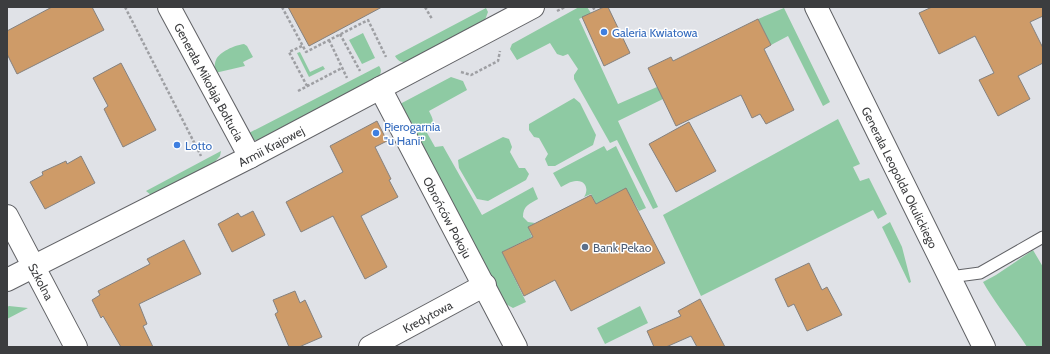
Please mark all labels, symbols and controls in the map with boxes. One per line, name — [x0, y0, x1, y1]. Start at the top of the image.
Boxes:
street label: Generała Mikołaja Bołtucia — [171, 20, 247, 144]
place label: Galeria Kwiatowa — [612, 25, 698, 40]
marker: Galeria Kwiatowa — [599, 27, 609, 37]
street label: Generała Leopolda Okulickiego — [859, 104, 942, 251]
place label: Pierogarnia "u Hani" — [384, 119, 440, 148]
street label: Armii Krajowej — [235, 122, 306, 169]
marker: Pierogarnia "u Hani" — [371, 128, 381, 138]
place label: Lotto — [185, 138, 212, 153]
marker: Lotto — [172, 140, 182, 150]
street label: Obrońców Pokoju — [420, 174, 475, 261]
place label: Bank Pekao — [593, 240, 652, 255]
marker: Bank Pekao — [580, 242, 590, 252]
street label: Szkolna — [26, 260, 57, 303]
street label: Kredytowa — [400, 297, 455, 336]

